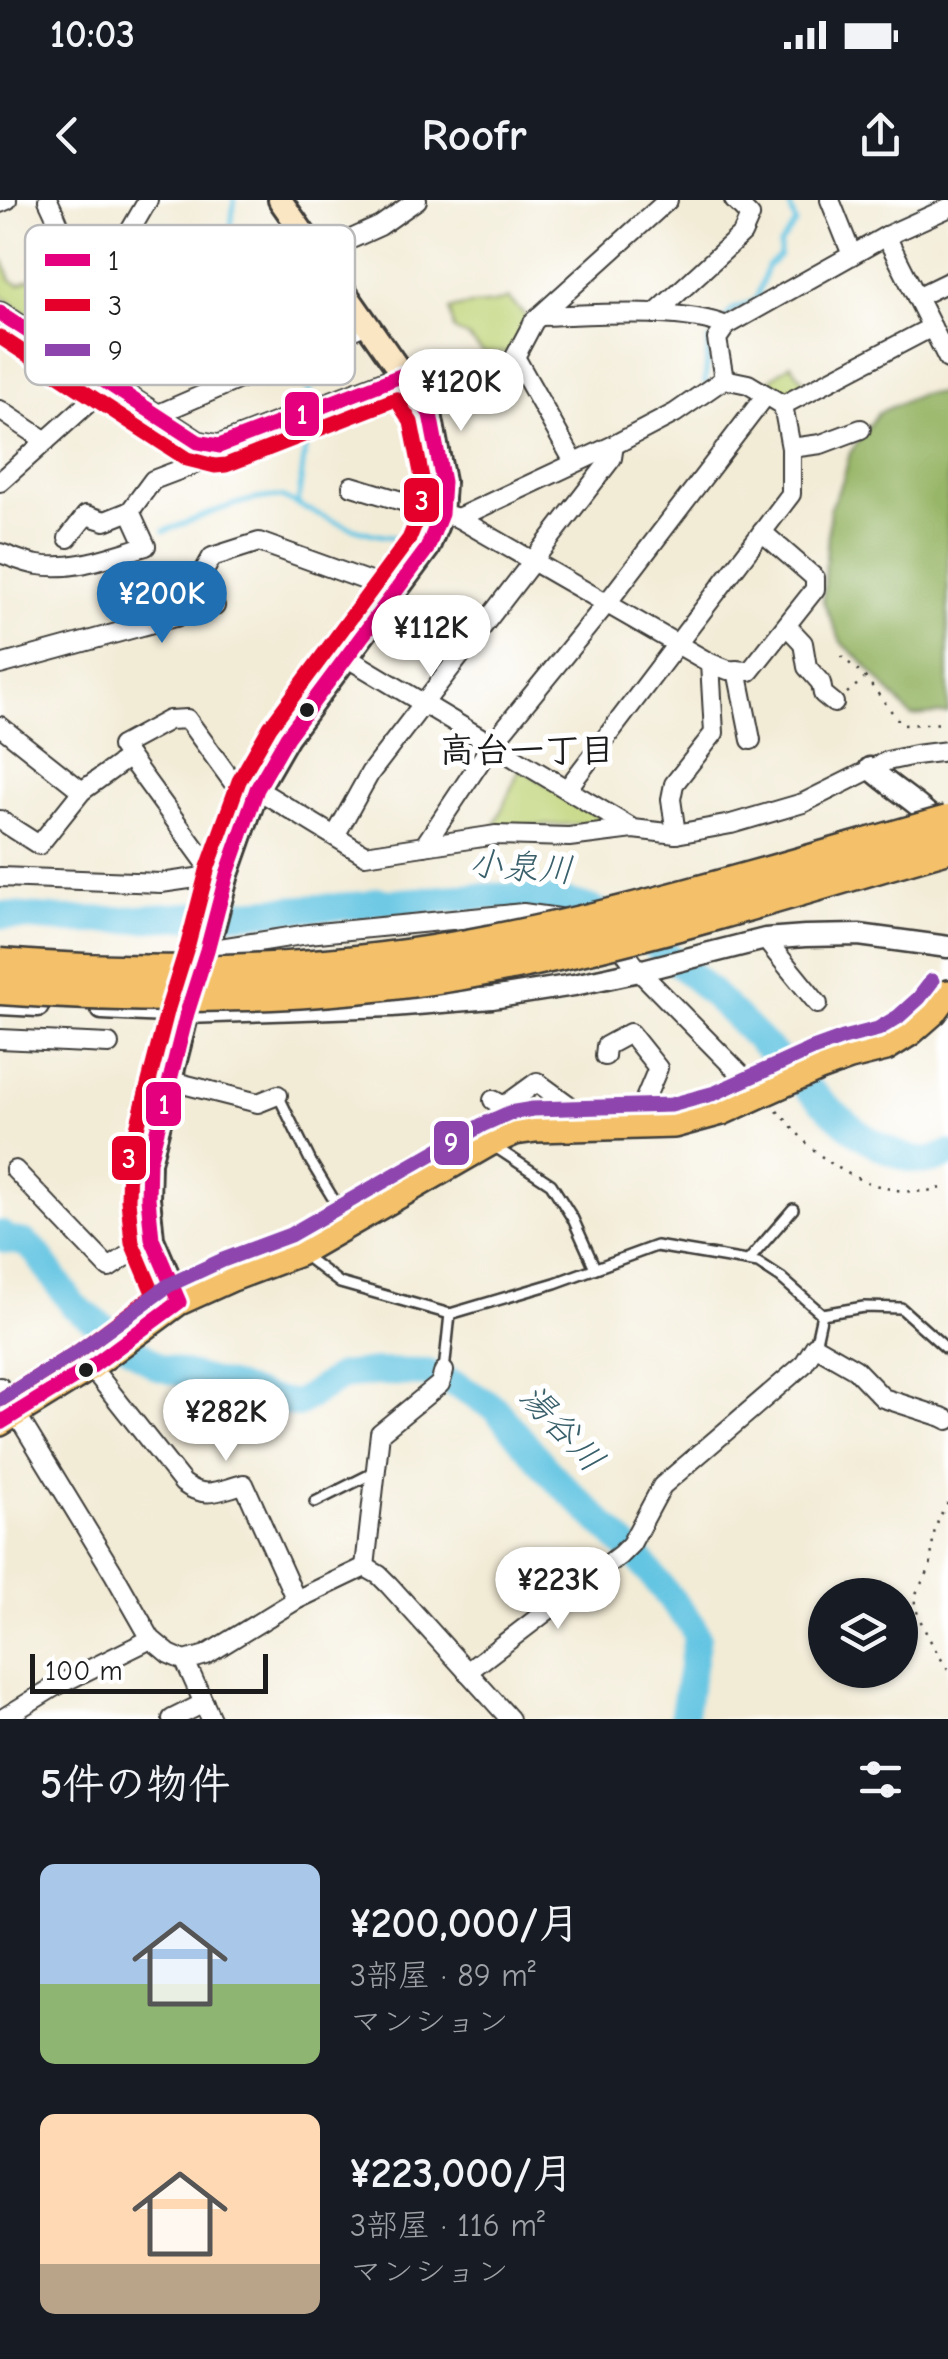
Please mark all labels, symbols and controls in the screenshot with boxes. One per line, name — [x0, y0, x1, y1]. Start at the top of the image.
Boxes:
text: 10:03 — [50, 13, 135, 57]
icon: back — [40, 108, 95, 163]
icon: share — [853, 108, 908, 163]
text: Roofr — [421, 109, 527, 161]
legend — [25, 225, 355, 385]
text: 1 — [108, 245, 119, 277]
text: 3 — [108, 290, 122, 322]
text: 9 — [108, 335, 123, 367]
pin: ¥120K — [391, 349, 531, 434]
text: ¥120K — [421, 363, 501, 400]
line badge: 1 — [283, 390, 321, 438]
text: 1 — [296, 399, 308, 431]
line badge: 3 — [402, 476, 441, 524]
text: 3 — [415, 485, 429, 517]
pin: ¥200K — [92, 561, 232, 646]
text: ¥200K — [119, 575, 205, 612]
pin: ¥112K — [361, 595, 501, 680]
text: ¥112K — [394, 609, 468, 646]
unlabelled marker — [297, 700, 317, 720]
district label: 高台一丁目 — [439, 730, 615, 771]
water label: 小泉川 — [467, 843, 575, 891]
line badge: 1 — [144, 1080, 183, 1128]
text: 1 — [158, 1089, 170, 1121]
line badge: 9 — [432, 1119, 471, 1167]
text: 9 — [444, 1127, 458, 1159]
line badge: 3 — [110, 1134, 148, 1182]
text: 3 — [122, 1143, 136, 1175]
unlabelled marker — [76, 1360, 96, 1380]
water label: 湯谷川 — [511, 1376, 613, 1480]
pin: ¥282K — [156, 1379, 296, 1464]
text: ¥282K — [185, 1393, 267, 1430]
pin: ¥223K — [488, 1547, 628, 1632]
text: ¥223K — [517, 1561, 599, 1598]
map controls — [808, 1578, 918, 1688]
button: layers — [808, 1578, 918, 1688]
scale bar — [30, 1649, 268, 1694]
text: 100 m — [45, 1655, 123, 1687]
icon: filters — [853, 1752, 908, 1807]
text: 5件の物件 — [40, 1760, 230, 1809]
text: ¥200,000/月 — [350, 1899, 580, 1948]
icon: home — [120, 1904, 240, 2024]
text: 3部屋 · 89 m² — [350, 1957, 536, 1994]
text: マンション — [350, 2003, 509, 2040]
text: ¥223,000/月 — [350, 2149, 574, 2198]
icon: home — [120, 2154, 240, 2274]
text: 3部屋 · 116 m² — [350, 2207, 545, 2244]
text: マンション — [350, 2253, 509, 2290]

